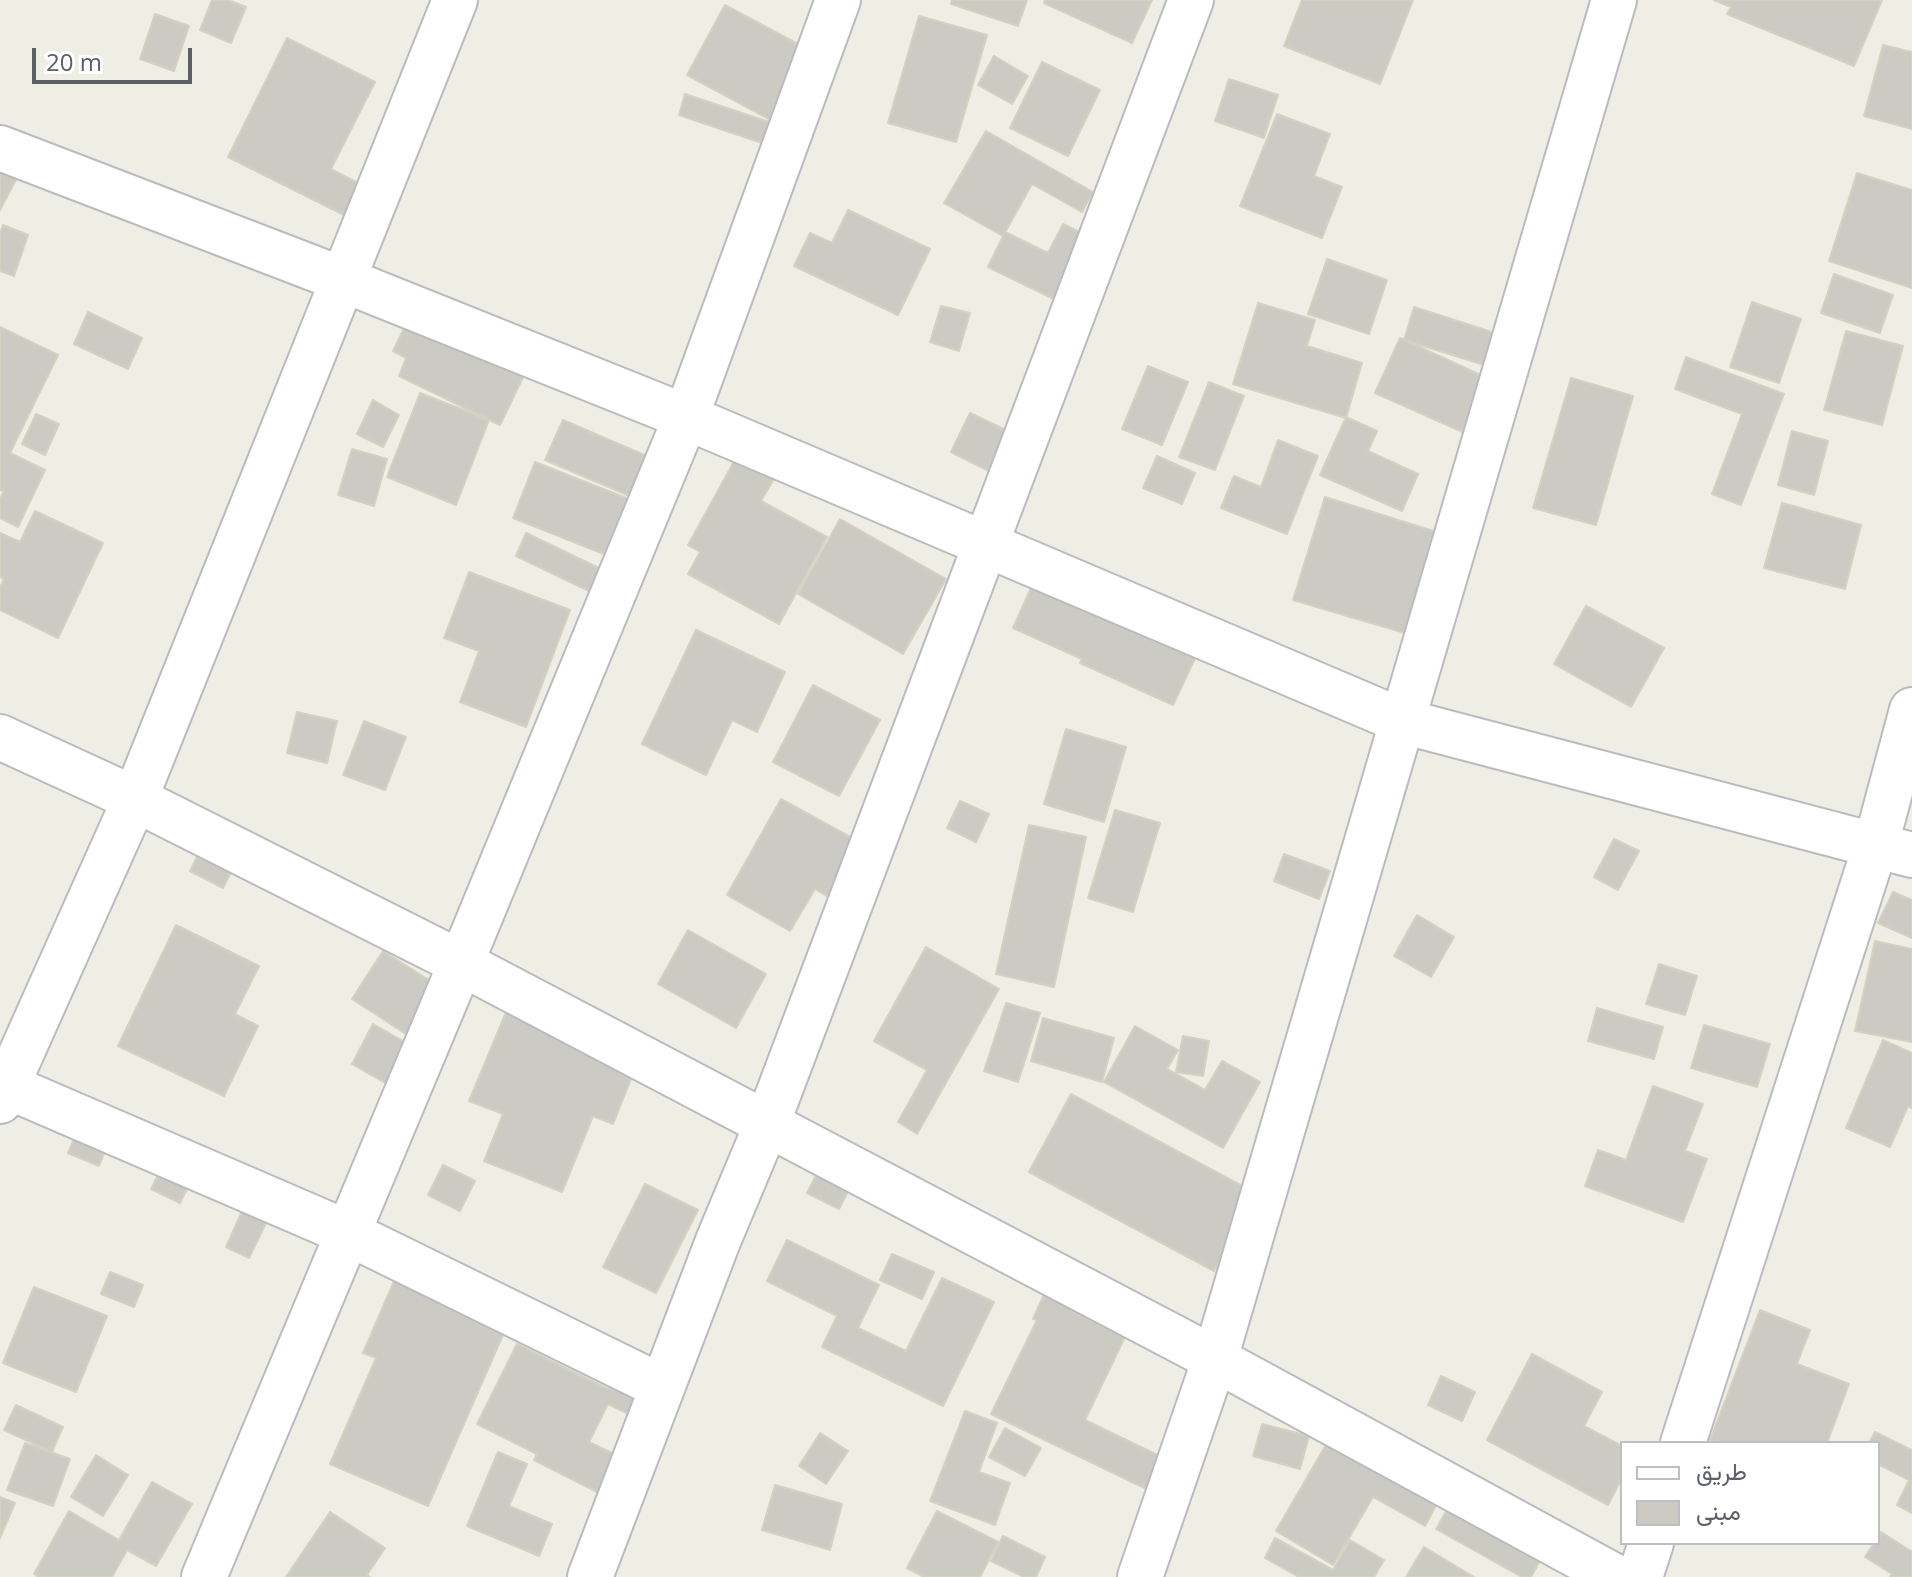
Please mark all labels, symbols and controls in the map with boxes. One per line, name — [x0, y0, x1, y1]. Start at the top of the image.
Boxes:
scale bar — [36, 32, 196, 82]
text: 20 m — [46, 45, 102, 78]
legend — [1620, 1441, 1880, 1545]
text: طريق — [1696, 1454, 1747, 1487]
text: مبنى — [1696, 1494, 1741, 1527]

